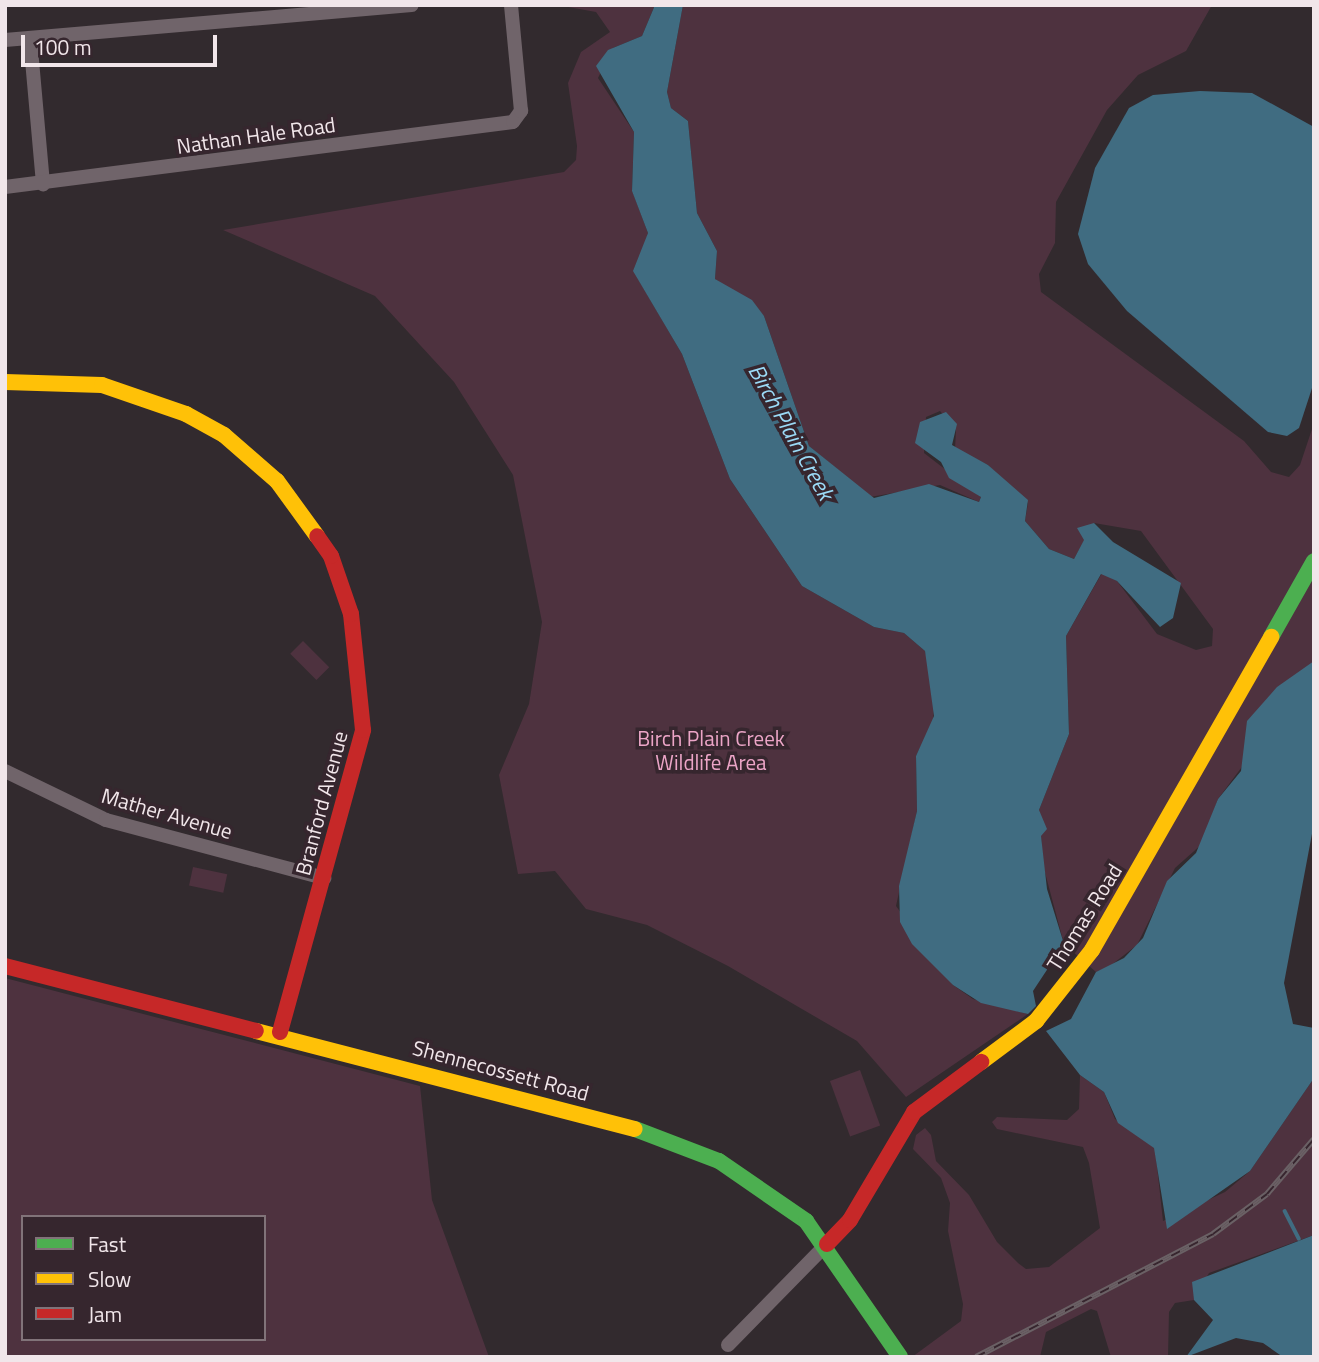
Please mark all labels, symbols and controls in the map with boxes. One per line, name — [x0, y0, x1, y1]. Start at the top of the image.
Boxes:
scale bar — [24, 21, 220, 65]
text: 100 m — [34, 31, 91, 63]
street label: Nathan Hale Road — [175, 111, 337, 159]
water label: Birch Plain Creek — [742, 359, 840, 505]
park label: Birch Plain Creek Wildlife Area — [637, 725, 785, 775]
street label: Branford Avenue — [290, 728, 352, 878]
street label: Mather Avenue — [99, 782, 235, 844]
street label: Thomas Road — [1041, 859, 1127, 975]
street label: Shennecossett Road — [410, 1034, 592, 1106]
legend — [21, 1215, 266, 1341]
text: Fast — [88, 1228, 126, 1260]
text: Slow — [88, 1263, 131, 1295]
text: Jam — [88, 1298, 122, 1330]

